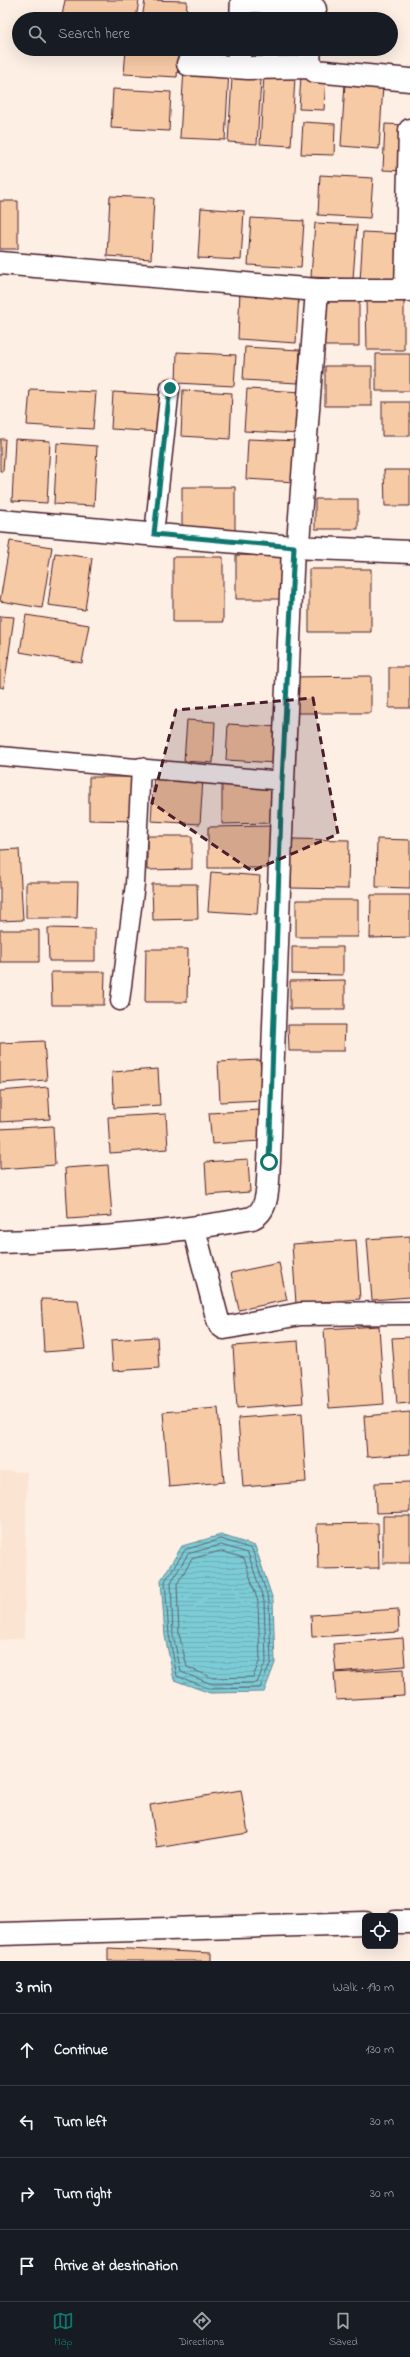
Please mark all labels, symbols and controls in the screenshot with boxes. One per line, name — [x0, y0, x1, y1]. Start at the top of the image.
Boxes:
search box — [12, 12, 398, 56]
icon: search — [26, 23, 48, 45]
text: Search here — [58, 23, 130, 45]
route end — [161, 379, 179, 397]
route start — [260, 1153, 278, 1171]
map controls — [362, 1913, 398, 1949]
button: locate — [362, 1913, 398, 1949]
text: 3 min — [16, 1975, 52, 2000]
text: Walk · 190 m — [333, 1978, 394, 1997]
icon: ahead — [16, 2039, 38, 2061]
text: Continue — [54, 2039, 108, 2061]
text: 130 m — [366, 2040, 394, 2059]
icon: left — [16, 2111, 38, 2133]
text: Turn left — [54, 2111, 107, 2133]
text: 30 m — [370, 2112, 394, 2131]
icon: right — [16, 2183, 38, 2205]
text: Turn right — [54, 2183, 112, 2205]
text: 30 m — [370, 2184, 394, 2203]
icon: arrive — [16, 2255, 38, 2277]
text: Arrive at destination — [54, 2255, 178, 2277]
tab: Map — [52, 2310, 74, 2350]
tab: Directions — [179, 2310, 225, 2350]
tab: Saved — [329, 2310, 358, 2350]

